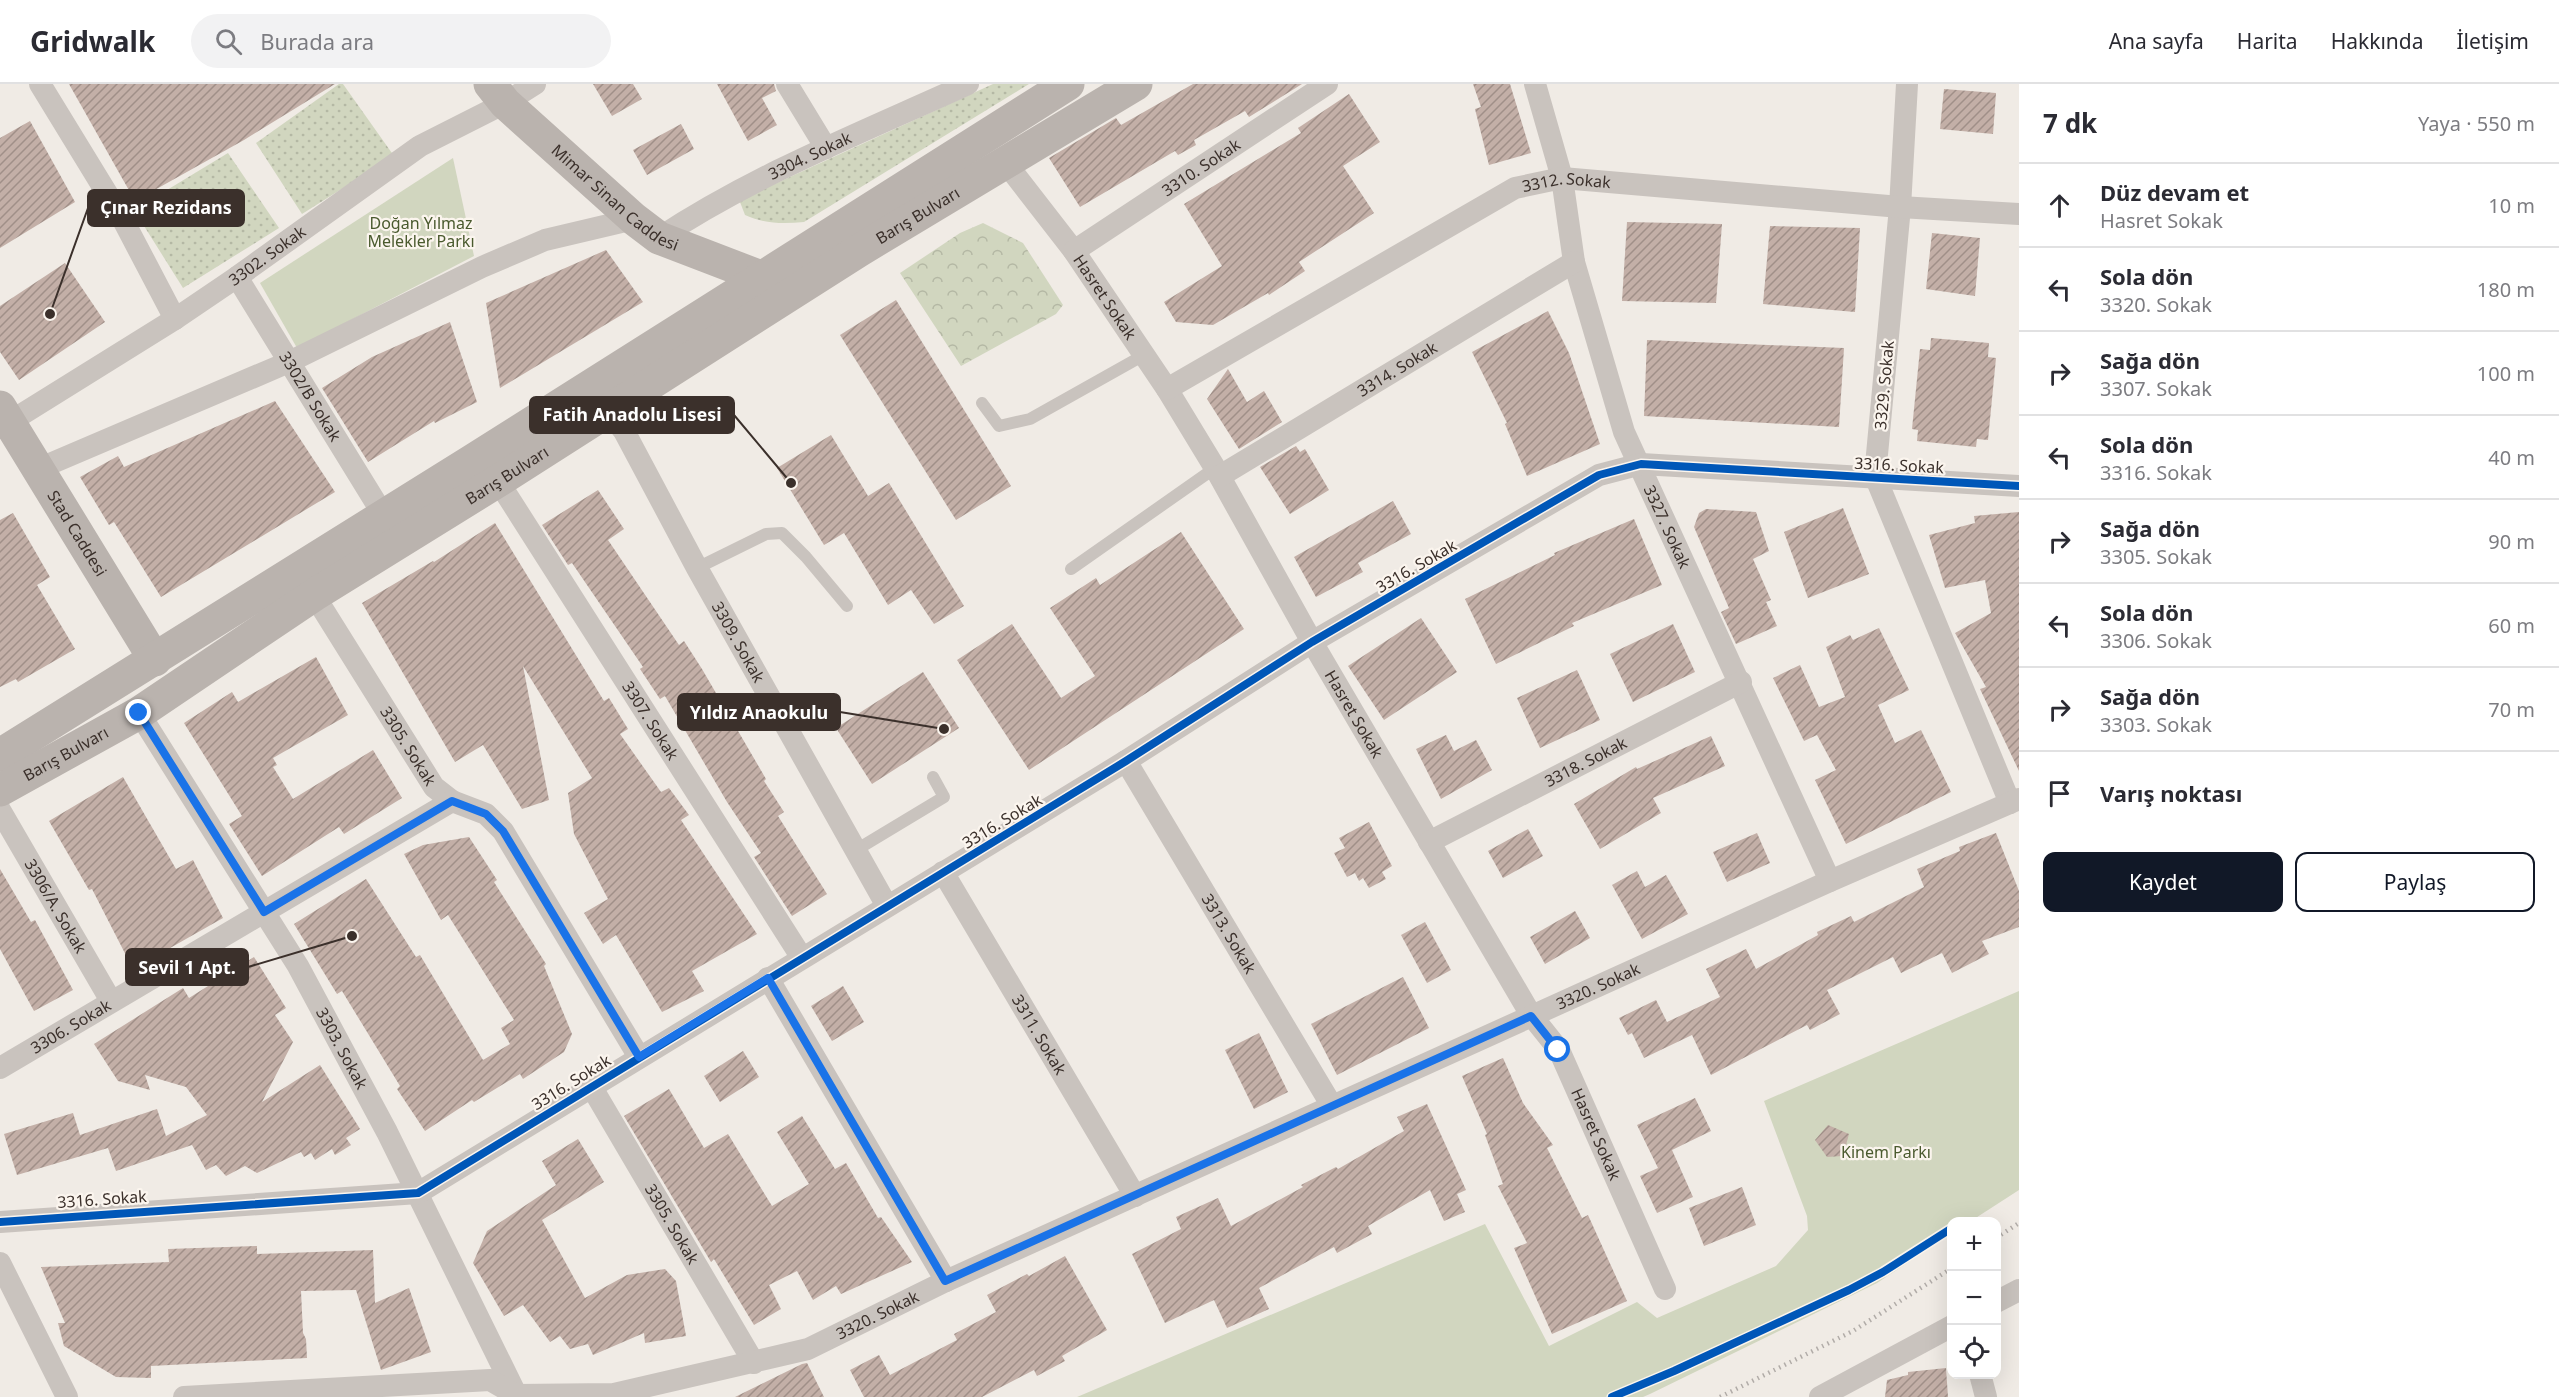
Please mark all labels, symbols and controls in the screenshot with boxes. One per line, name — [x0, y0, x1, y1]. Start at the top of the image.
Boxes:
search box — [191, 14, 611, 68]
text: Gridwalk — [30, 22, 155, 60]
icon: search — [212, 25, 245, 58]
text: Burada ara — [260, 26, 374, 56]
text: Ana sayfa — [2109, 27, 2204, 55]
text: Harita — [2237, 27, 2298, 55]
text: Hakkında — [2331, 27, 2424, 55]
text: İletişim — [2457, 27, 2529, 55]
text: 7 dk — [2043, 105, 2097, 141]
text: Yaya · 550 m — [2418, 110, 2535, 137]
street label: 3304. Sokak — [764, 126, 855, 185]
street label: 3310. Sokak — [1157, 133, 1245, 201]
street label: Mimar Sinan Caddesi — [547, 139, 682, 256]
street label: 3312. Sokak — [1520, 167, 1612, 197]
text: Düz devam et — [2100, 177, 2249, 207]
street label: Barış Bulvarı — [871, 182, 964, 249]
icon: ahead — [2043, 189, 2076, 222]
callout: Çınar Rezidans — [88, 190, 244, 226]
text: 10 m — [2488, 192, 2535, 219]
text: Çınar Rezidans — [100, 195, 232, 219]
text: Hasret Sokak — [2100, 207, 2223, 234]
park label: Doğan Yılmaz Melekler Parkı — [367, 212, 475, 252]
street label: 3302. Sokak — [224, 220, 310, 291]
street label: Hasret Sokak — [1068, 250, 1142, 344]
text: Sola dön — [2100, 261, 2193, 291]
icon: left — [2043, 273, 2076, 306]
text: 180 m — [2477, 276, 2535, 303]
text: 3320. Sokak — [2100, 291, 2212, 318]
street label: 3314. Sokak — [1353, 336, 1442, 402]
street label: 3329. Sokak — [1869, 339, 1899, 431]
text: Sağa dön — [2100, 345, 2200, 375]
street label: 3302/B Sokak — [274, 347, 347, 446]
icon: right — [2043, 357, 2076, 390]
text: 100 m — [2477, 360, 2535, 387]
text: 3307. Sokak — [2100, 375, 2212, 402]
callout: Fatih Anadolu Lisesi — [530, 397, 734, 433]
text: Fatih Anadolu Lisesi — [542, 402, 722, 426]
text: Sola dön — [2100, 429, 2193, 459]
street label: Barış Bulvarı — [461, 441, 553, 510]
icon: left — [2043, 441, 2076, 474]
text: 40 m — [2488, 444, 2535, 471]
street label: 3316. Sokak — [1854, 452, 1945, 478]
text: 3316. Sokak — [2100, 459, 2212, 486]
street label: 3327. Sokak — [1639, 481, 1696, 572]
street label: Stad Caddesi — [43, 486, 112, 580]
text: Sağa dön — [2100, 513, 2200, 543]
icon: right — [2043, 525, 2076, 558]
text: 90 m — [2488, 528, 2535, 555]
street label: 3316. Sokak — [1372, 534, 1461, 598]
text: 3305. Sokak — [2100, 543, 2212, 570]
street label: 3309. Sokak — [707, 597, 770, 687]
text: Sola dön — [2100, 597, 2193, 627]
icon: left — [2043, 609, 2076, 642]
text: 60 m — [2488, 612, 2535, 639]
text: 3306. Sokak — [2100, 627, 2212, 654]
street label: Hasret Sokak — [1320, 666, 1389, 762]
street label: 3307. Sokak — [617, 677, 684, 765]
text: Sağa dön — [2100, 681, 2200, 711]
icon: right — [2043, 693, 2076, 726]
callout: Yıldız Anaokulu — [678, 694, 840, 730]
text: 70 m — [2488, 696, 2535, 723]
route end — [125, 699, 151, 725]
text: Yıldız Anaokulu — [690, 700, 828, 724]
street label: 3305. Sokak — [375, 702, 442, 790]
text: 3303. Sokak — [2100, 711, 2212, 738]
street label: Barış Bulvarı — [19, 721, 112, 786]
street label: 3318. Sokak — [1541, 731, 1631, 792]
icon: arrive — [2043, 777, 2076, 810]
text: Varış noktası — [2100, 778, 2242, 808]
street label: 3316. Sokak — [958, 788, 1046, 854]
button: Kaydet — [2043, 852, 2283, 912]
button: Paylaş — [2295, 852, 2535, 912]
street label: 3306/A. Sokak — [20, 855, 92, 958]
street label: 3313. Sokak — [1197, 889, 1262, 978]
callout: Sevil 1 Apt. — [126, 949, 248, 985]
text: Sevil 1 Apt. — [138, 955, 236, 979]
street label: 3320. Sokak — [1553, 957, 1644, 1015]
street label: 3311. Sokak — [1007, 990, 1072, 1079]
street label: 3306. Sokak — [26, 994, 115, 1059]
street label: 3303. Sokak — [311, 1003, 373, 1093]
route start — [1544, 1036, 1570, 1062]
street label: 3316. Sokak — [527, 1049, 615, 1115]
street label: Hasret Sokak — [1566, 1085, 1626, 1184]
park label: Kinem Parkı — [1841, 1141, 1931, 1163]
street label: 3305. Sokak — [640, 1180, 705, 1269]
street label: 3316. Sokak — [57, 1185, 148, 1213]
map controls — [1947, 1217, 2001, 1379]
button: + — [1947, 1217, 2001, 1271]
button: − — [1947, 1271, 2001, 1325]
street label: 3320. Sokak — [832, 1285, 923, 1344]
button: locate — [1947, 1325, 2001, 1379]

